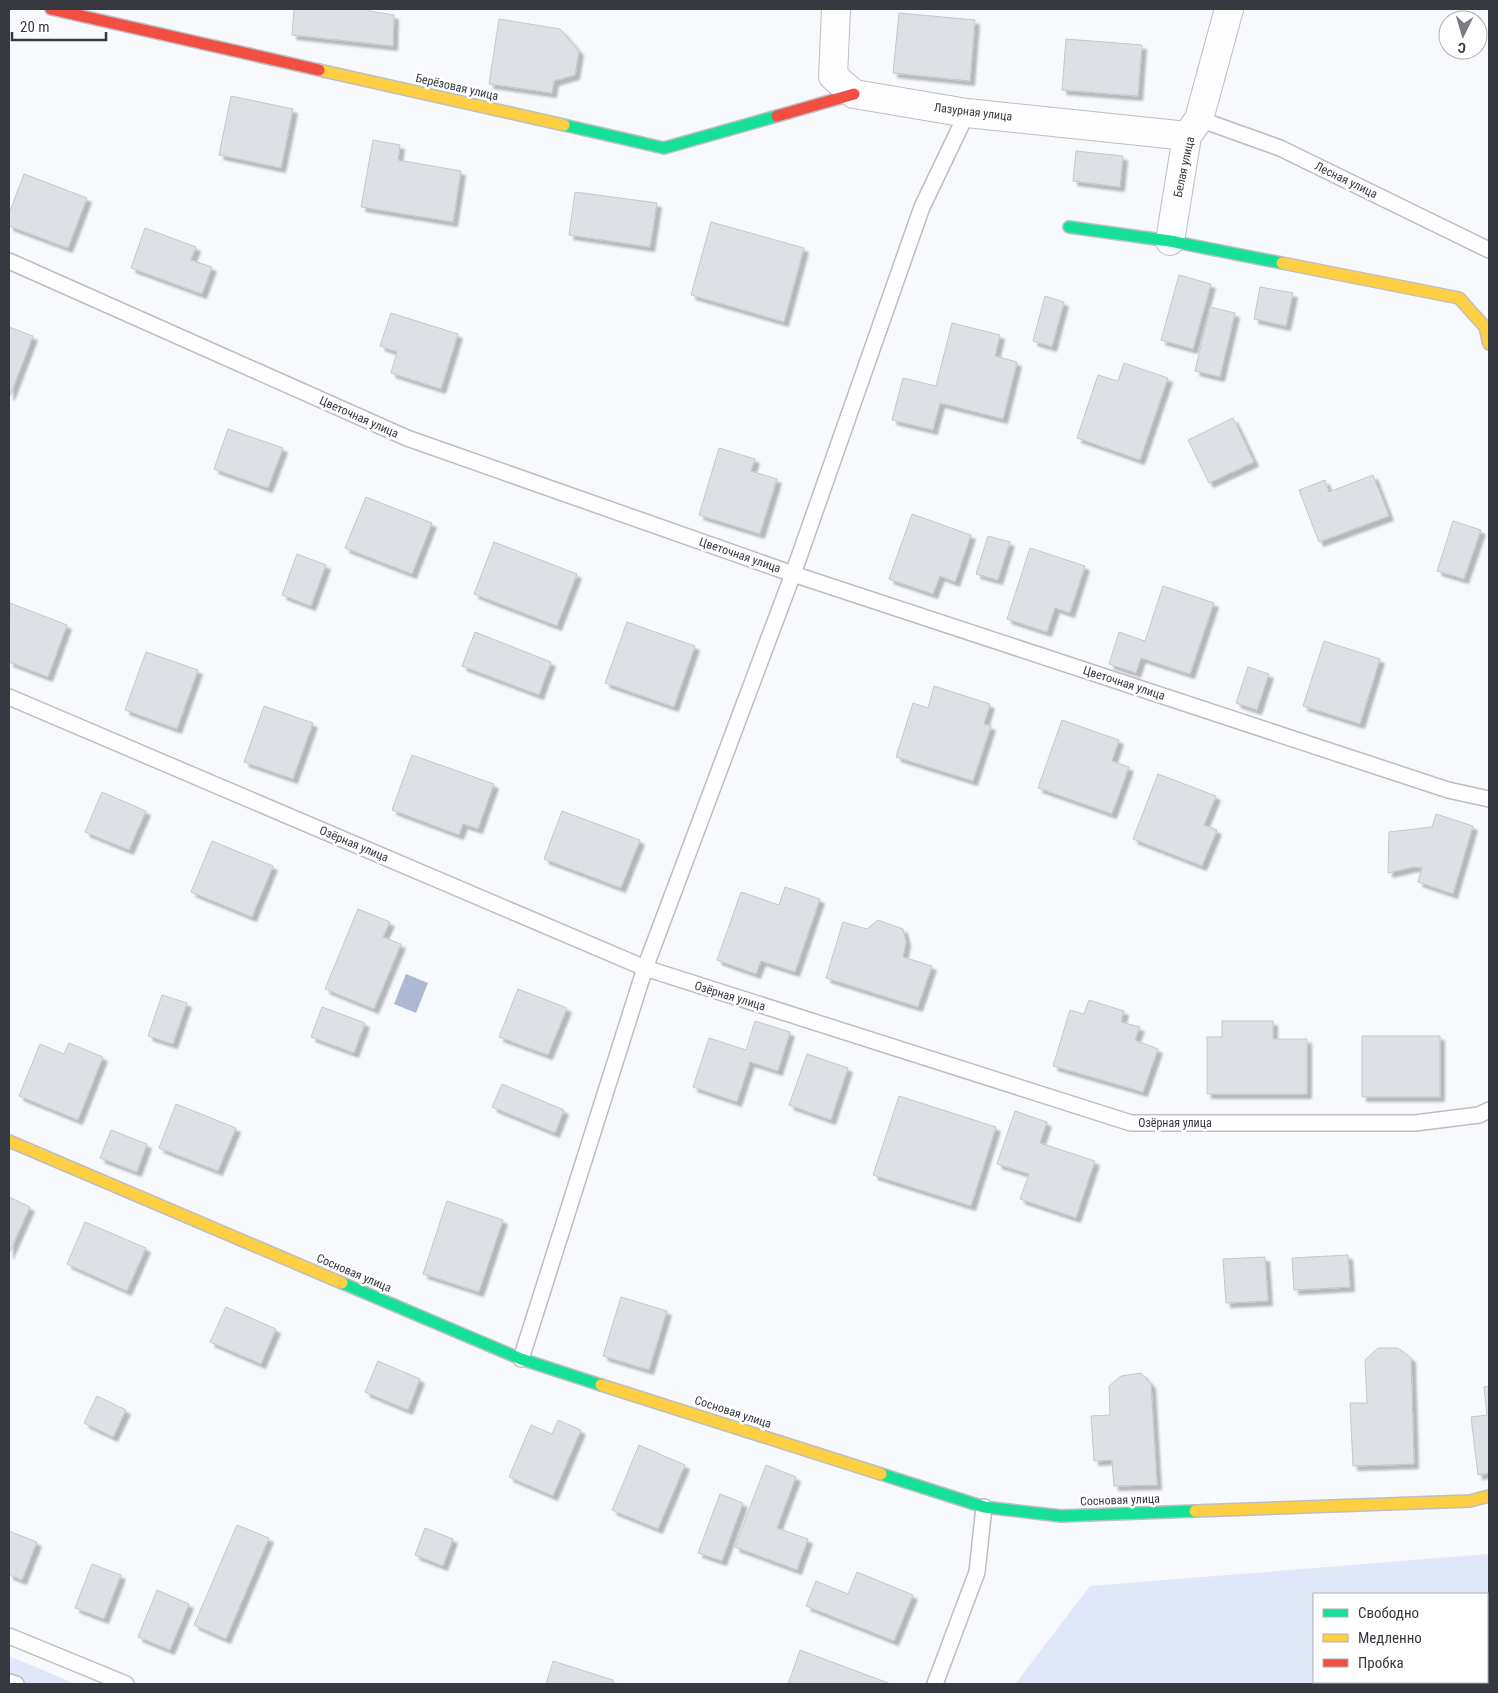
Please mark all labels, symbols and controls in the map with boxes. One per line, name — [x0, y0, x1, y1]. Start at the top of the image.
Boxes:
scale bar — [12, 10, 106, 42]
north arrow — [1438, 10, 1488, 60]
text: 20 m — [20, 18, 50, 36]
text: С — [1457, 40, 1467, 56]
street label: Берёзовая улица — [414, 71, 500, 103]
street label: Лазурная улица — [933, 100, 1013, 124]
street label: Белая улица — [1171, 135, 1197, 199]
street label: Лесная улица — [1312, 159, 1380, 201]
street label: Цветочная улица — [317, 393, 401, 441]
street label: Цветочная улица — [697, 534, 783, 576]
street label: Цветочная улица — [1081, 663, 1167, 703]
street label: Озёрная улица — [317, 823, 391, 865]
street label: Озёрная улица — [693, 979, 767, 1014]
street label: Озёрная улица — [1138, 1116, 1212, 1130]
street label: Сосновая улица — [315, 1251, 394, 1295]
street label: Сосновая улица — [693, 1393, 773, 1431]
street label: Сосновая улица — [1080, 1492, 1160, 1508]
legend — [1313, 1593, 1488, 1683]
text: Свободно — [1358, 1604, 1419, 1622]
text: Медленно — [1358, 1629, 1422, 1647]
text: Пробка — [1358, 1654, 1404, 1672]

